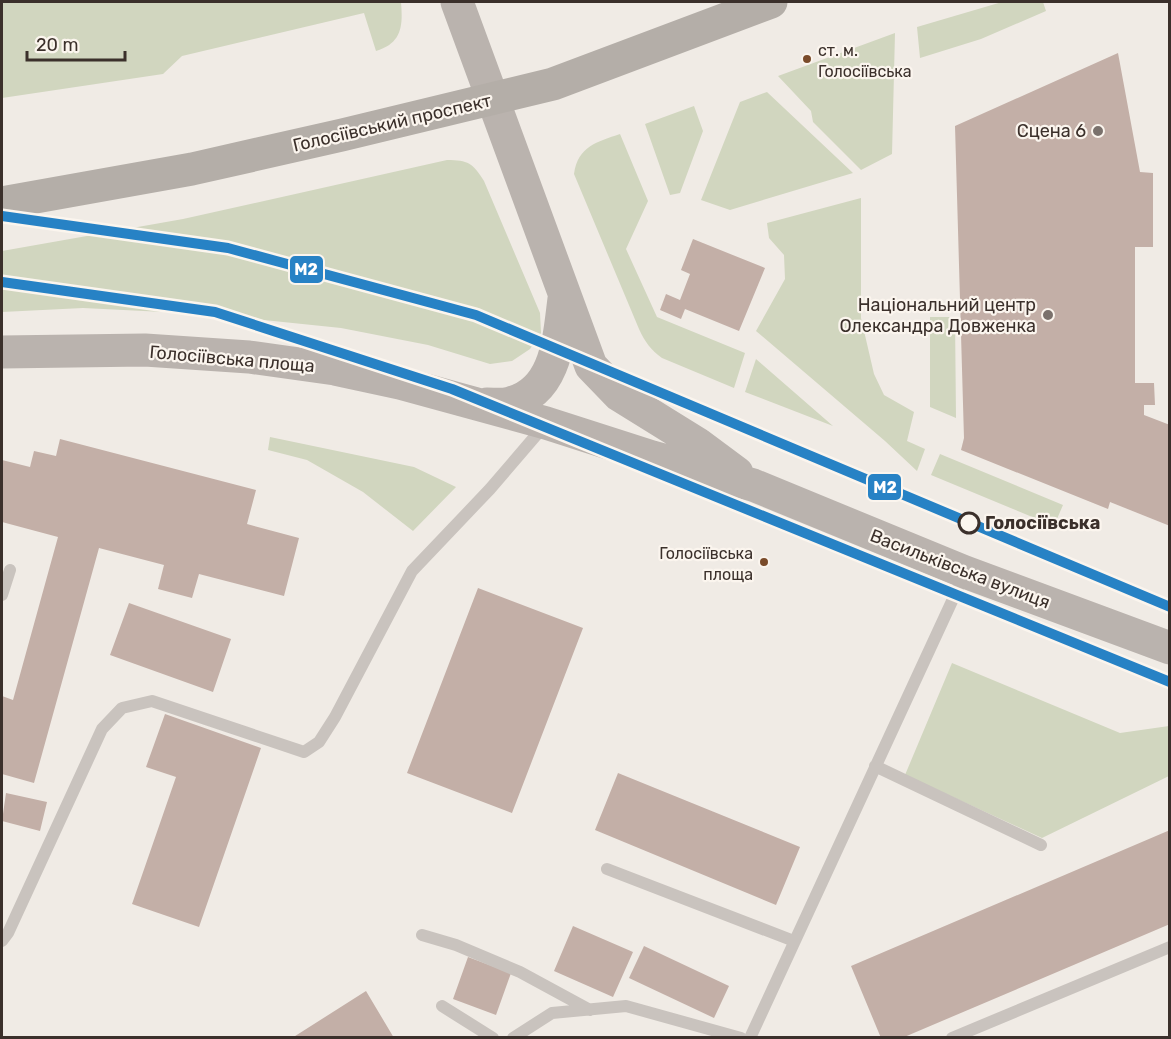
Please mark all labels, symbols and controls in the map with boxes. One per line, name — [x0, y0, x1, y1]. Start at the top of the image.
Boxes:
scale bar — [27, 24, 124, 62]
text: 20 m — [36, 34, 78, 56]
place label: ст. м. Голосіївська — [818, 41, 912, 81]
marker: ст. м. Голосіївська — [801, 53, 813, 65]
street label: Голосіївський проспект — [291, 89, 493, 157]
place label: Сцена 6 — [1017, 120, 1086, 142]
marker: Сцена 6 — [1091, 124, 1105, 138]
line badge: M2 — [289, 255, 324, 284]
text: M2 — [294, 260, 318, 279]
place label: Національний центр Олександра Довженка — [839, 294, 1036, 337]
marker: Національний центр Олександра Довженка — [1041, 308, 1055, 322]
street label: Голосіївська площа — [148, 341, 316, 377]
line badge: M2 — [867, 473, 902, 501]
text: M2 — [873, 478, 897, 497]
marker: Голосіївська — [958, 512, 980, 534]
place label: Голосіївська — [985, 512, 1100, 534]
street label: Васильківська вулиця — [867, 524, 1053, 614]
place label: Голосіївська площа — [659, 544, 753, 584]
marker: Голосіївська площа — [758, 556, 770, 568]

